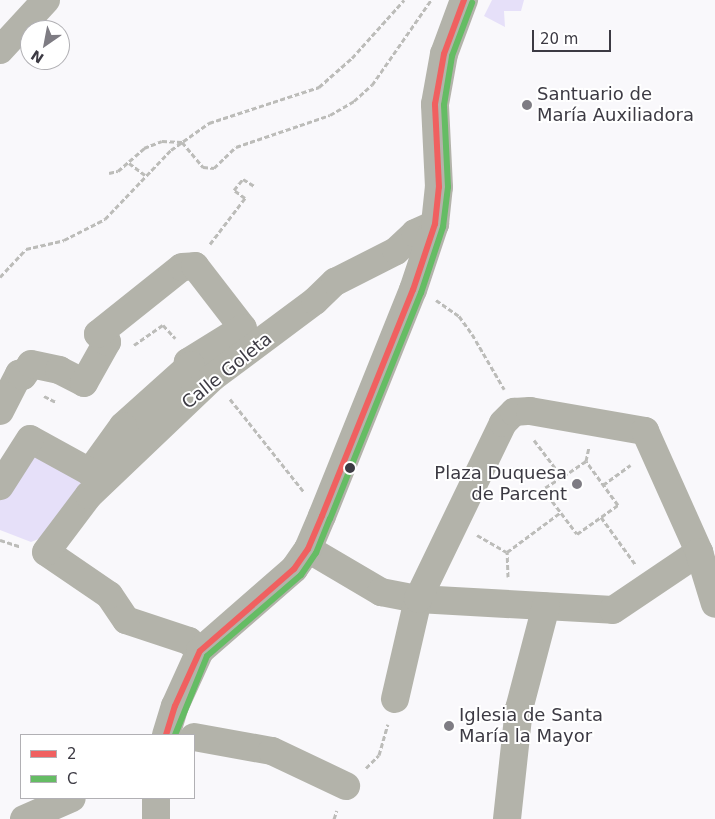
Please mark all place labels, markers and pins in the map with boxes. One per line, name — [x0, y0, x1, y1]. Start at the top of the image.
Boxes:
place label: Santuario de María Auxiliadora — [537, 84, 694, 126]
marker: Santuario de María Auxiliadora — [521, 99, 533, 111]
unlabelled marker — [345, 463, 355, 473]
place label: Plaza Duquesa de Parcent — [434, 463, 567, 506]
marker: Plaza Duquesa de Parcent — [571, 478, 583, 490]
place label: Iglesia de Santa María la Mayor — [459, 705, 603, 748]
marker: Iglesia de Santa María la Mayor — [443, 720, 455, 732]

